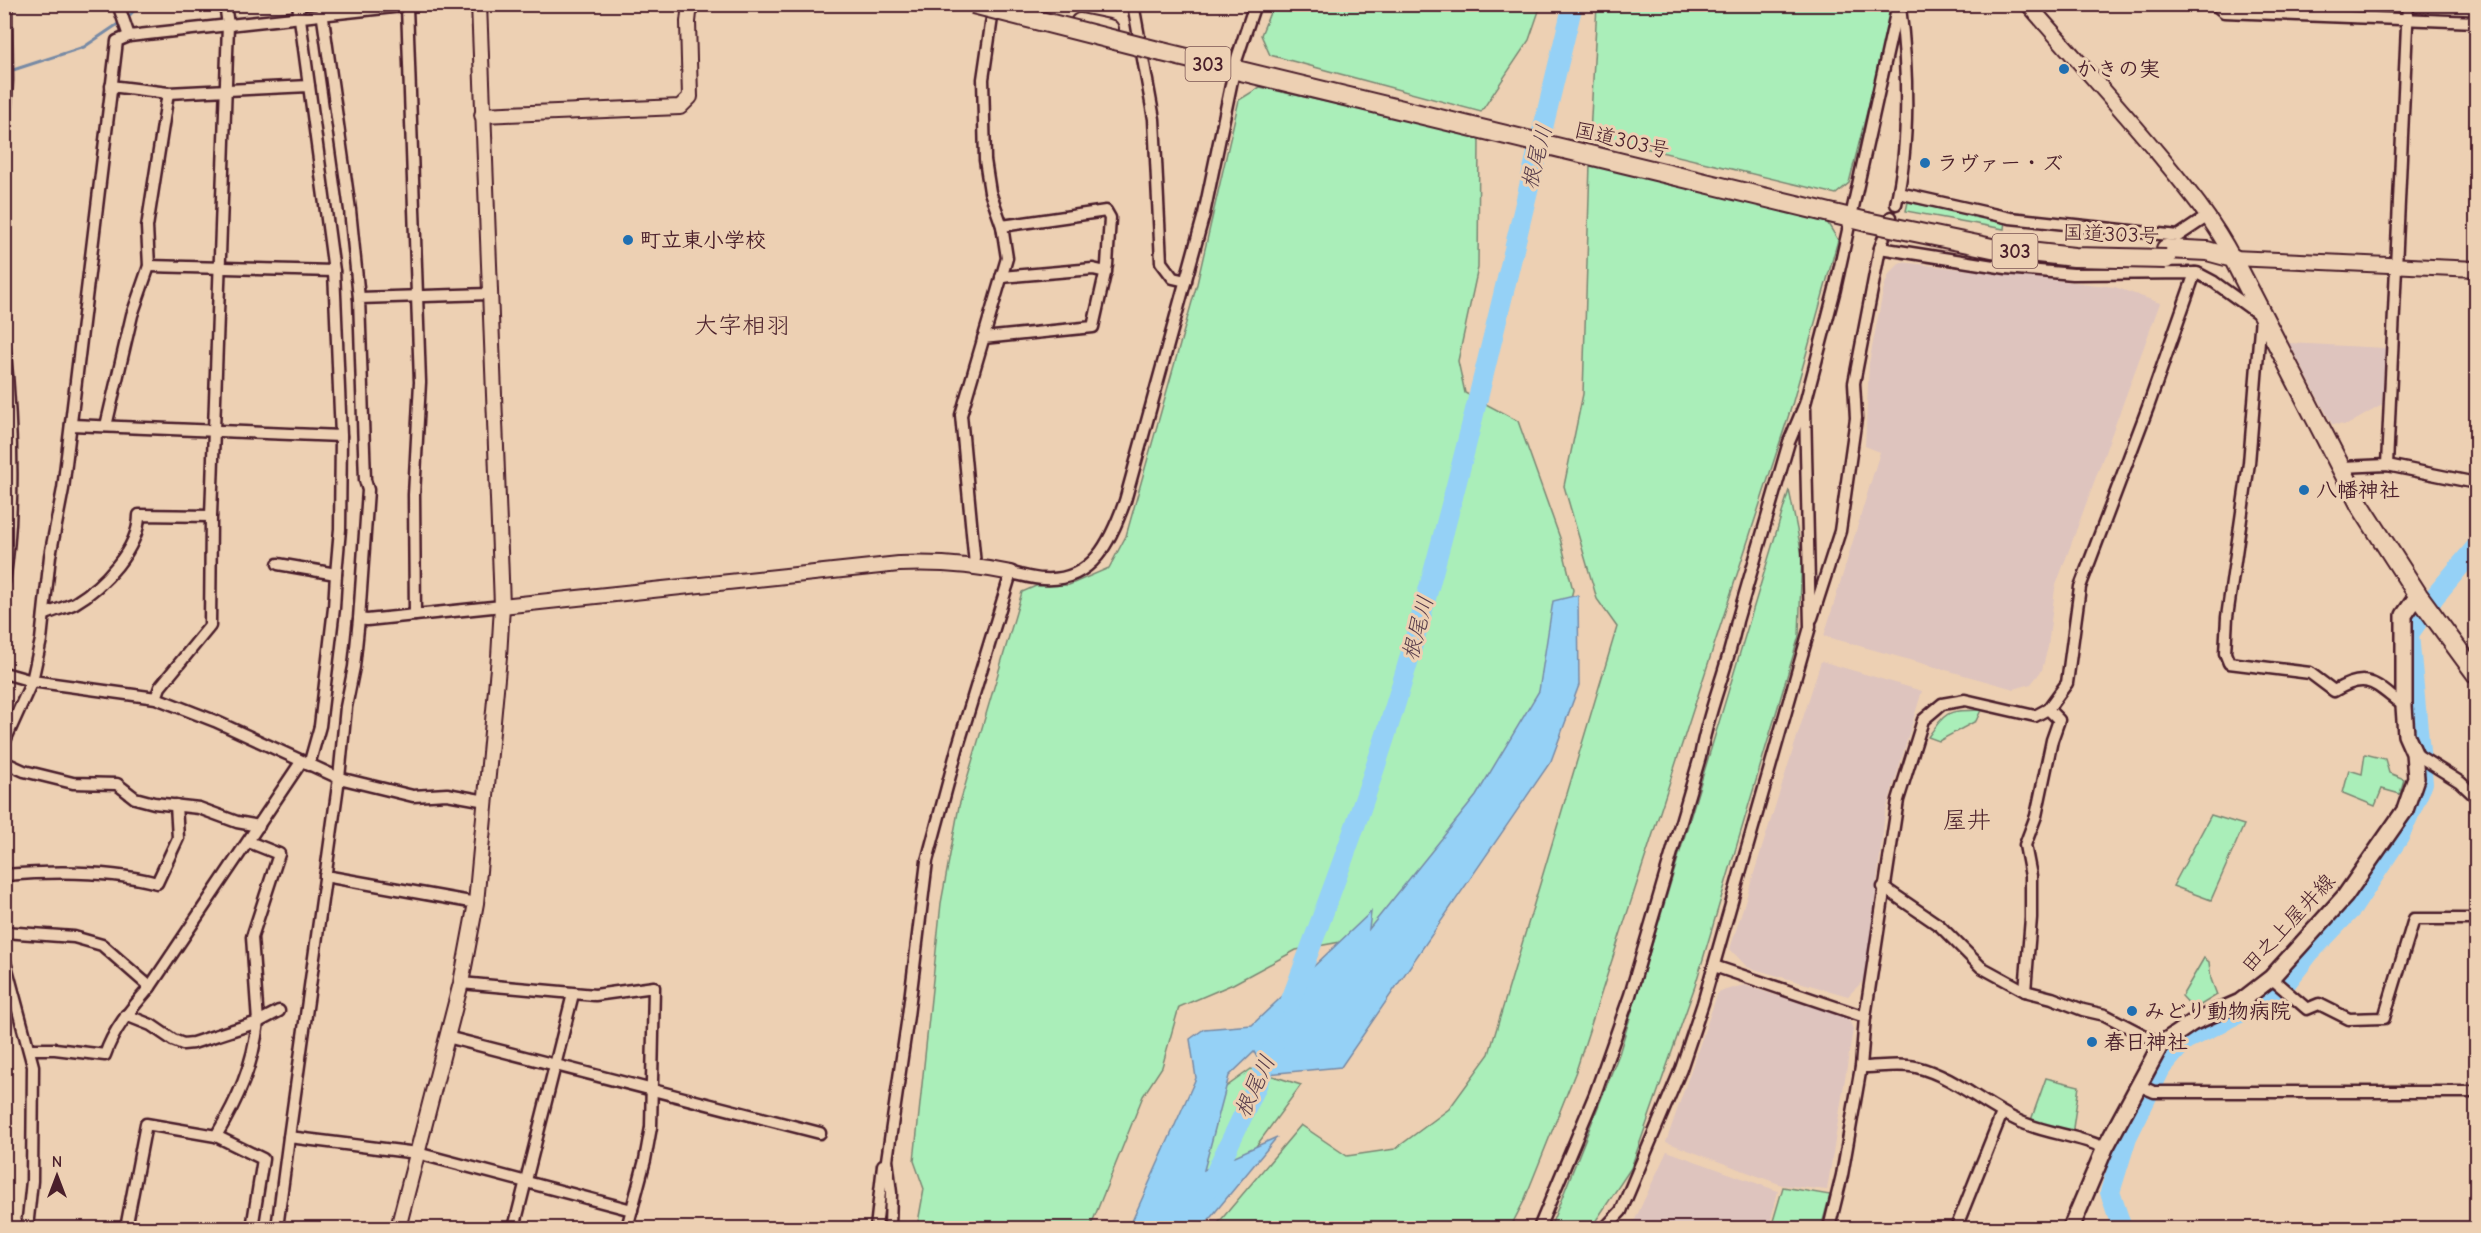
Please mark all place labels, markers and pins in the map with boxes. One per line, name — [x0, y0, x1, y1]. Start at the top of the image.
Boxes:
place label: かきの実 — [2076, 57, 2160, 81]
marker: かきの実 — [2057, 62, 2071, 76]
place label: ラヴァー・ズ — [1937, 151, 2063, 175]
marker: ラヴァー・ズ — [1918, 156, 1932, 170]
place label: 町立東小学校 — [640, 228, 766, 252]
marker: 町立東小学校 — [621, 233, 635, 247]
place label: 八幡神社 — [2316, 478, 2400, 502]
marker: 八幡神社 — [2297, 483, 2311, 497]
place label: みどり動物病院 — [2144, 999, 2291, 1023]
marker: みどり動物病院 — [2125, 1004, 2139, 1018]
place label: 春日神社 — [2104, 1030, 2188, 1054]
marker: 春日神社 — [2085, 1035, 2099, 1049]

